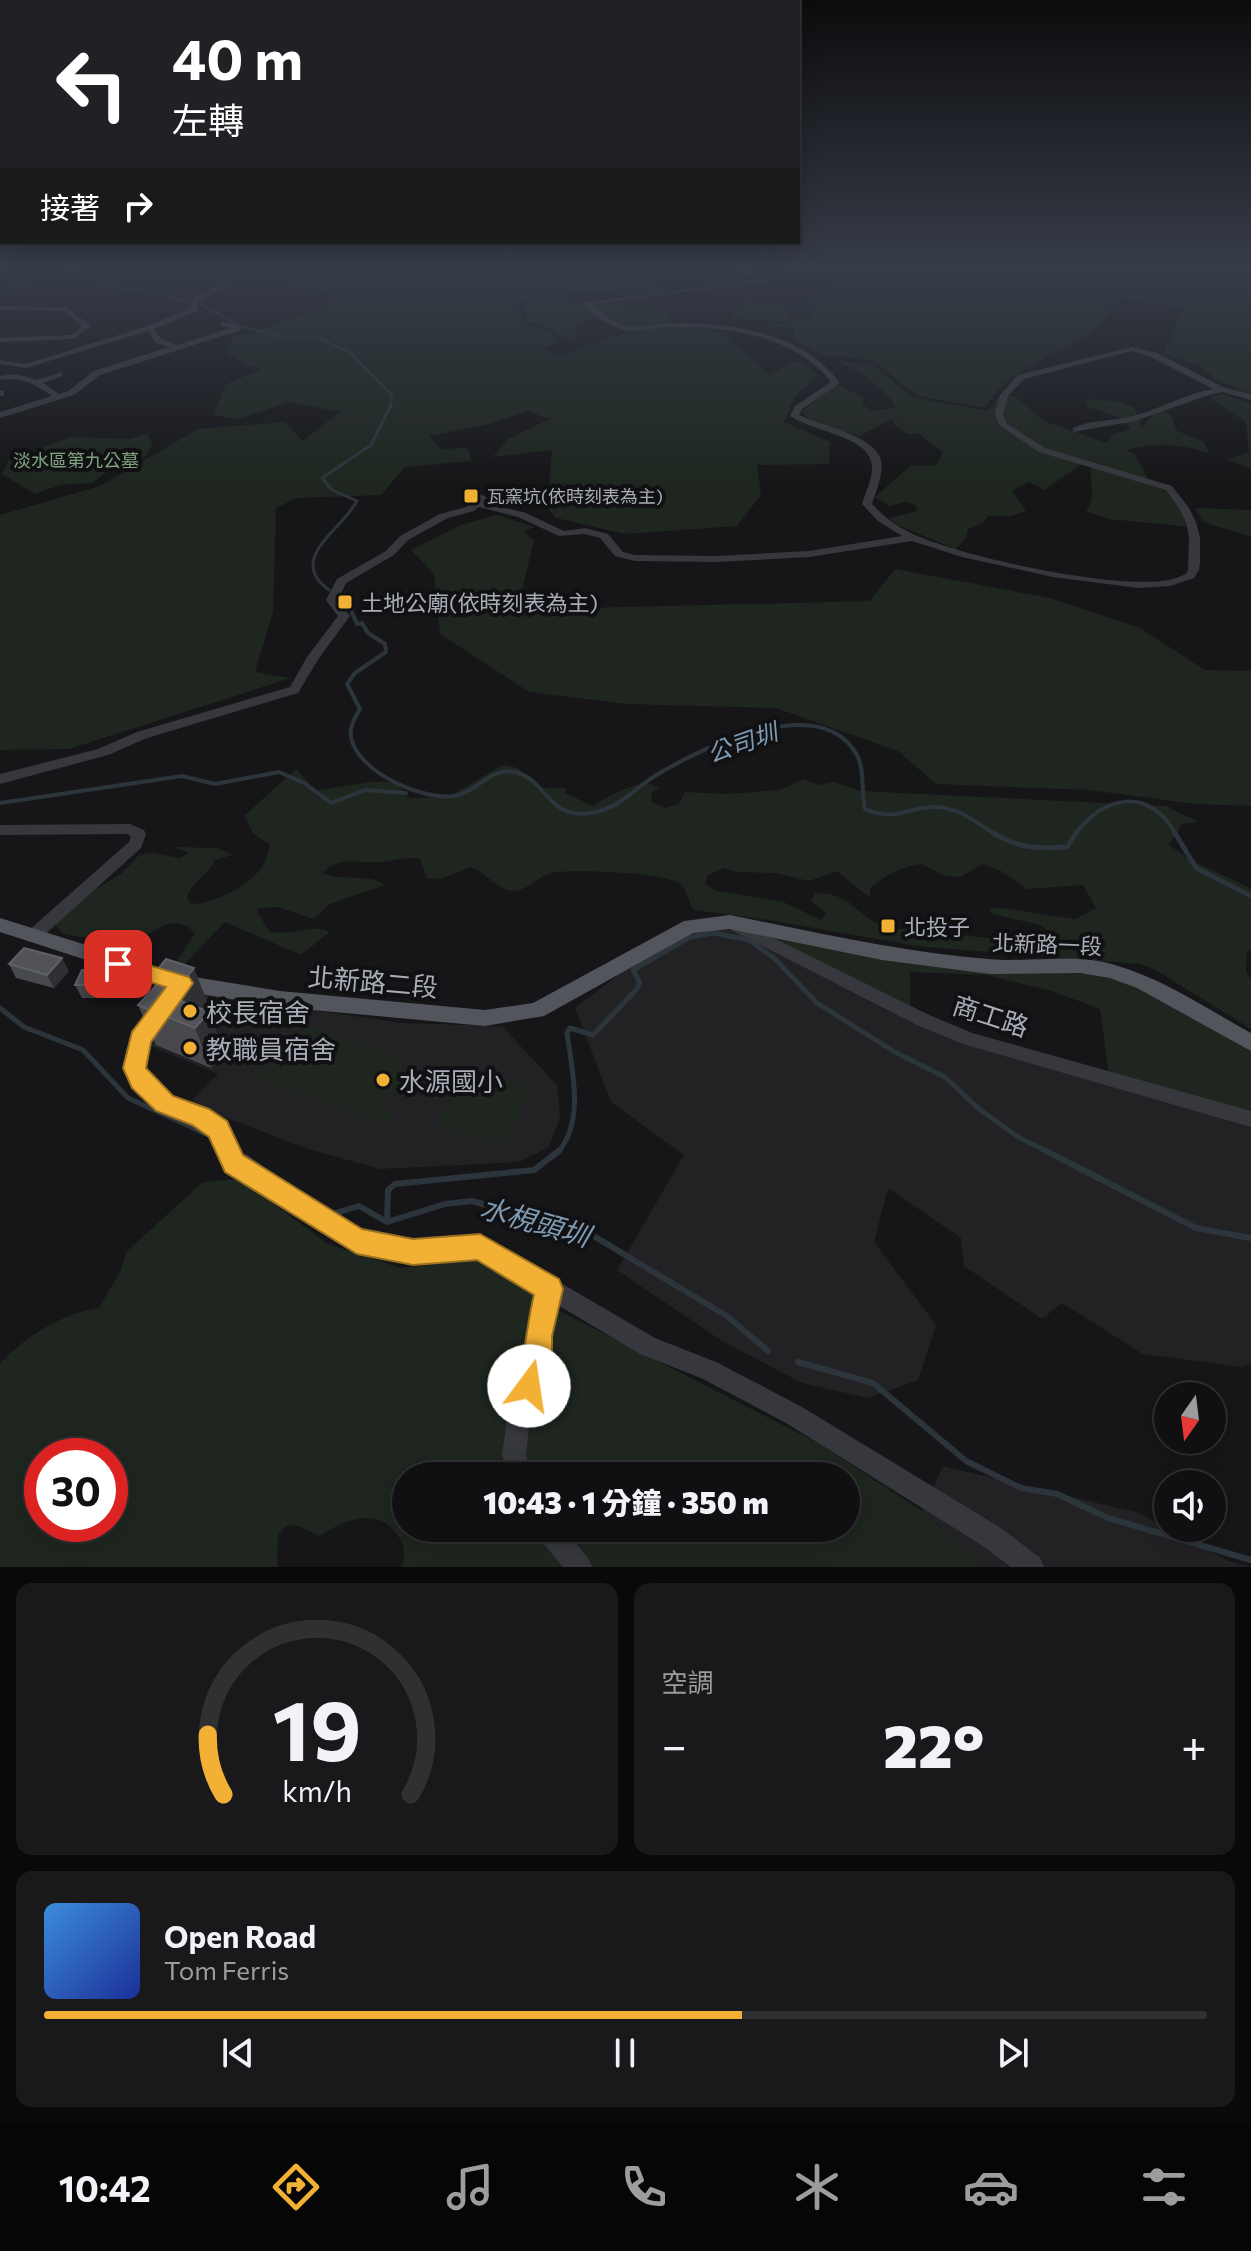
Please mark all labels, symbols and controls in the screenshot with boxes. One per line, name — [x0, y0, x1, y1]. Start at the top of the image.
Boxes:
text: 40 m — [172, 23, 303, 92]
icon: left — [40, 32, 144, 136]
text: 左轉 — [172, 97, 244, 141]
icon: right — [116, 184, 160, 228]
text: 接著 — [40, 188, 100, 225]
park label: 淡水區第九公墓 — [13, 449, 139, 471]
place label: 瓦窯坑(依時刻表為主) — [487, 485, 663, 507]
marker: 瓦窯坑(依時刻表為主) — [462, 487, 480, 505]
place label: 土地公廟(依時刻表為主) — [361, 589, 598, 616]
marker: 土地公廟(依時刻表為主) — [336, 593, 354, 611]
water label: 公司圳 — [703, 716, 784, 767]
place label: 北投子 — [904, 913, 970, 940]
marker: 北投子 — [879, 917, 897, 935]
street label: 北新路一段 — [992, 929, 1102, 959]
pin — [84, 930, 152, 998]
icon: arrive — [96, 942, 140, 986]
street label: 北新路二段 — [307, 960, 439, 1002]
street label: 商工路 — [949, 988, 1033, 1042]
place label: 校長宿舍 — [206, 996, 310, 1027]
marker: 校長宿舍 — [181, 1002, 199, 1020]
place label: 教職員宿舍 — [206, 1033, 336, 1064]
marker: 教職員宿舍 — [181, 1039, 199, 1057]
place label: 水源國小 — [399, 1065, 503, 1096]
marker: 水源國小 — [374, 1071, 392, 1089]
water label: 水梘頭圳 — [476, 1189, 597, 1254]
position arrow — [487, 1344, 571, 1428]
north arrow — [1154, 1382, 1226, 1454]
map controls — [1154, 1382, 1226, 1542]
speed limit sign: 30 — [24, 1438, 128, 1542]
button: sound — [1154, 1470, 1226, 1542]
text: 10:43 · 1 分鐘 · 350 m — [483, 1483, 769, 1520]
text: 空調 — [662, 1666, 714, 1697]
text: 19 — [272, 1676, 361, 1778]
text: 22° — [883, 1707, 984, 1780]
text: − — [662, 1717, 687, 1771]
text: + — [1181, 1717, 1207, 1771]
text: km/h — [282, 1773, 352, 1808]
text: Open Road — [164, 1917, 316, 1954]
text: Tom Ferris — [164, 1954, 289, 1985]
icon: previous — [216, 2031, 260, 2075]
icon: pause — [603, 2031, 647, 2075]
icon: next — [991, 2031, 1035, 2075]
icon: directions — [268, 2159, 324, 2215]
icon: music — [442, 2159, 498, 2215]
icon: phone — [616, 2159, 672, 2215]
icon: climate — [789, 2159, 845, 2215]
icon: car — [963, 2159, 1019, 2215]
icon: filters — [1136, 2159, 1192, 2215]
text: 10:42 — [59, 2165, 151, 2209]

